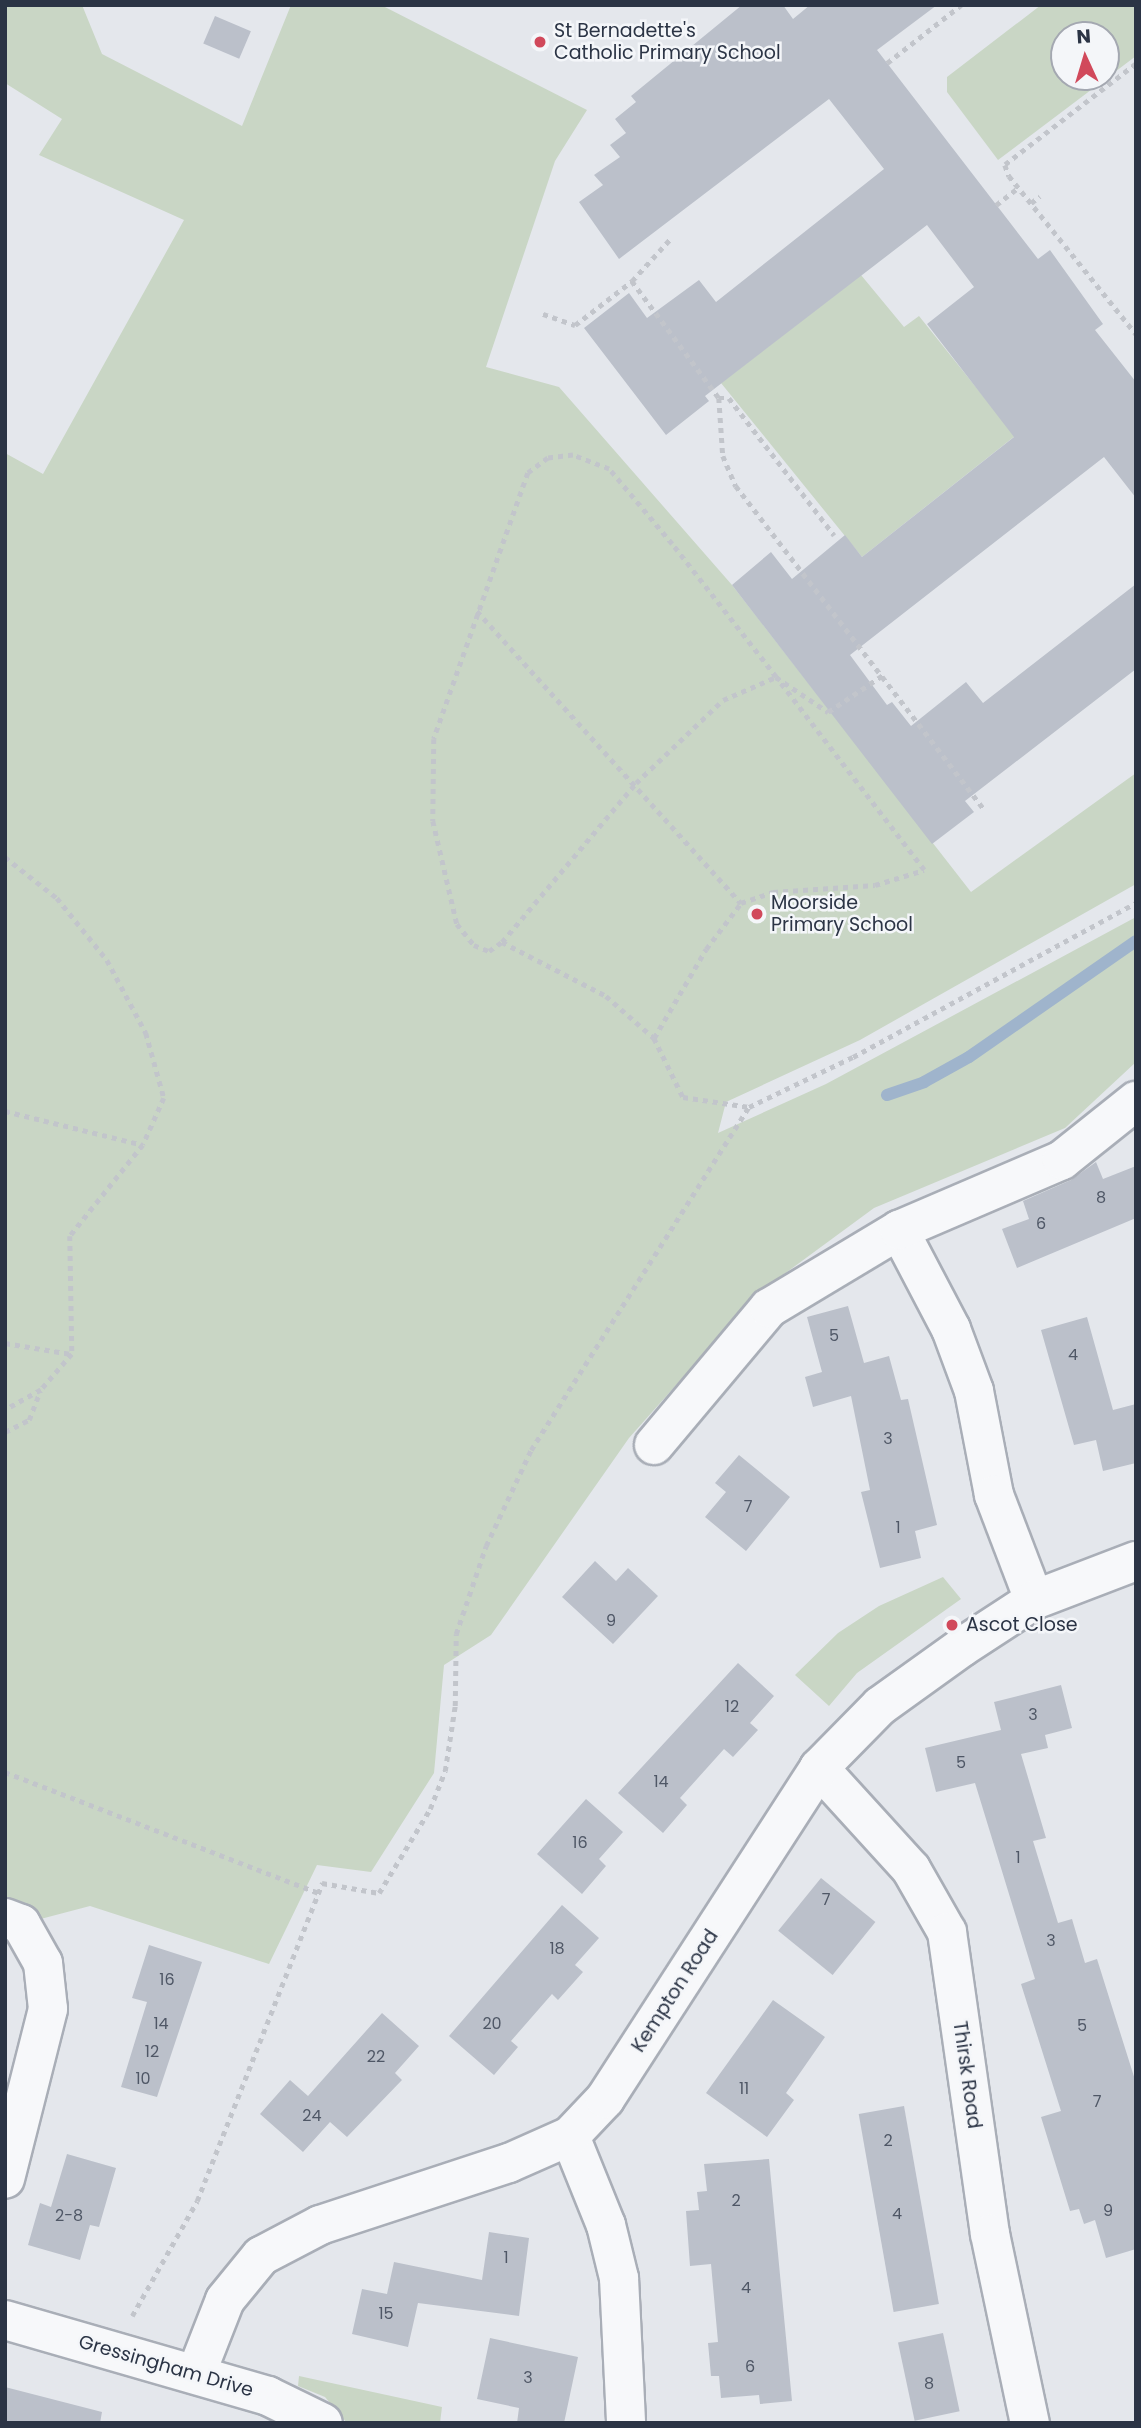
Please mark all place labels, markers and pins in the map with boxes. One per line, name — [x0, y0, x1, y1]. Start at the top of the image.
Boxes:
place label: St Bernadette's Catholic Primary School — [554, 20, 781, 64]
marker: St Bernadette's Catholic Primary School — [532, 34, 548, 50]
place label: Moorside Primary School — [771, 892, 913, 936]
marker: Moorside Primary School — [749, 906, 765, 922]
place label: Ascot Close — [966, 1614, 1078, 1636]
marker: Ascot Close — [944, 1617, 960, 1633]

